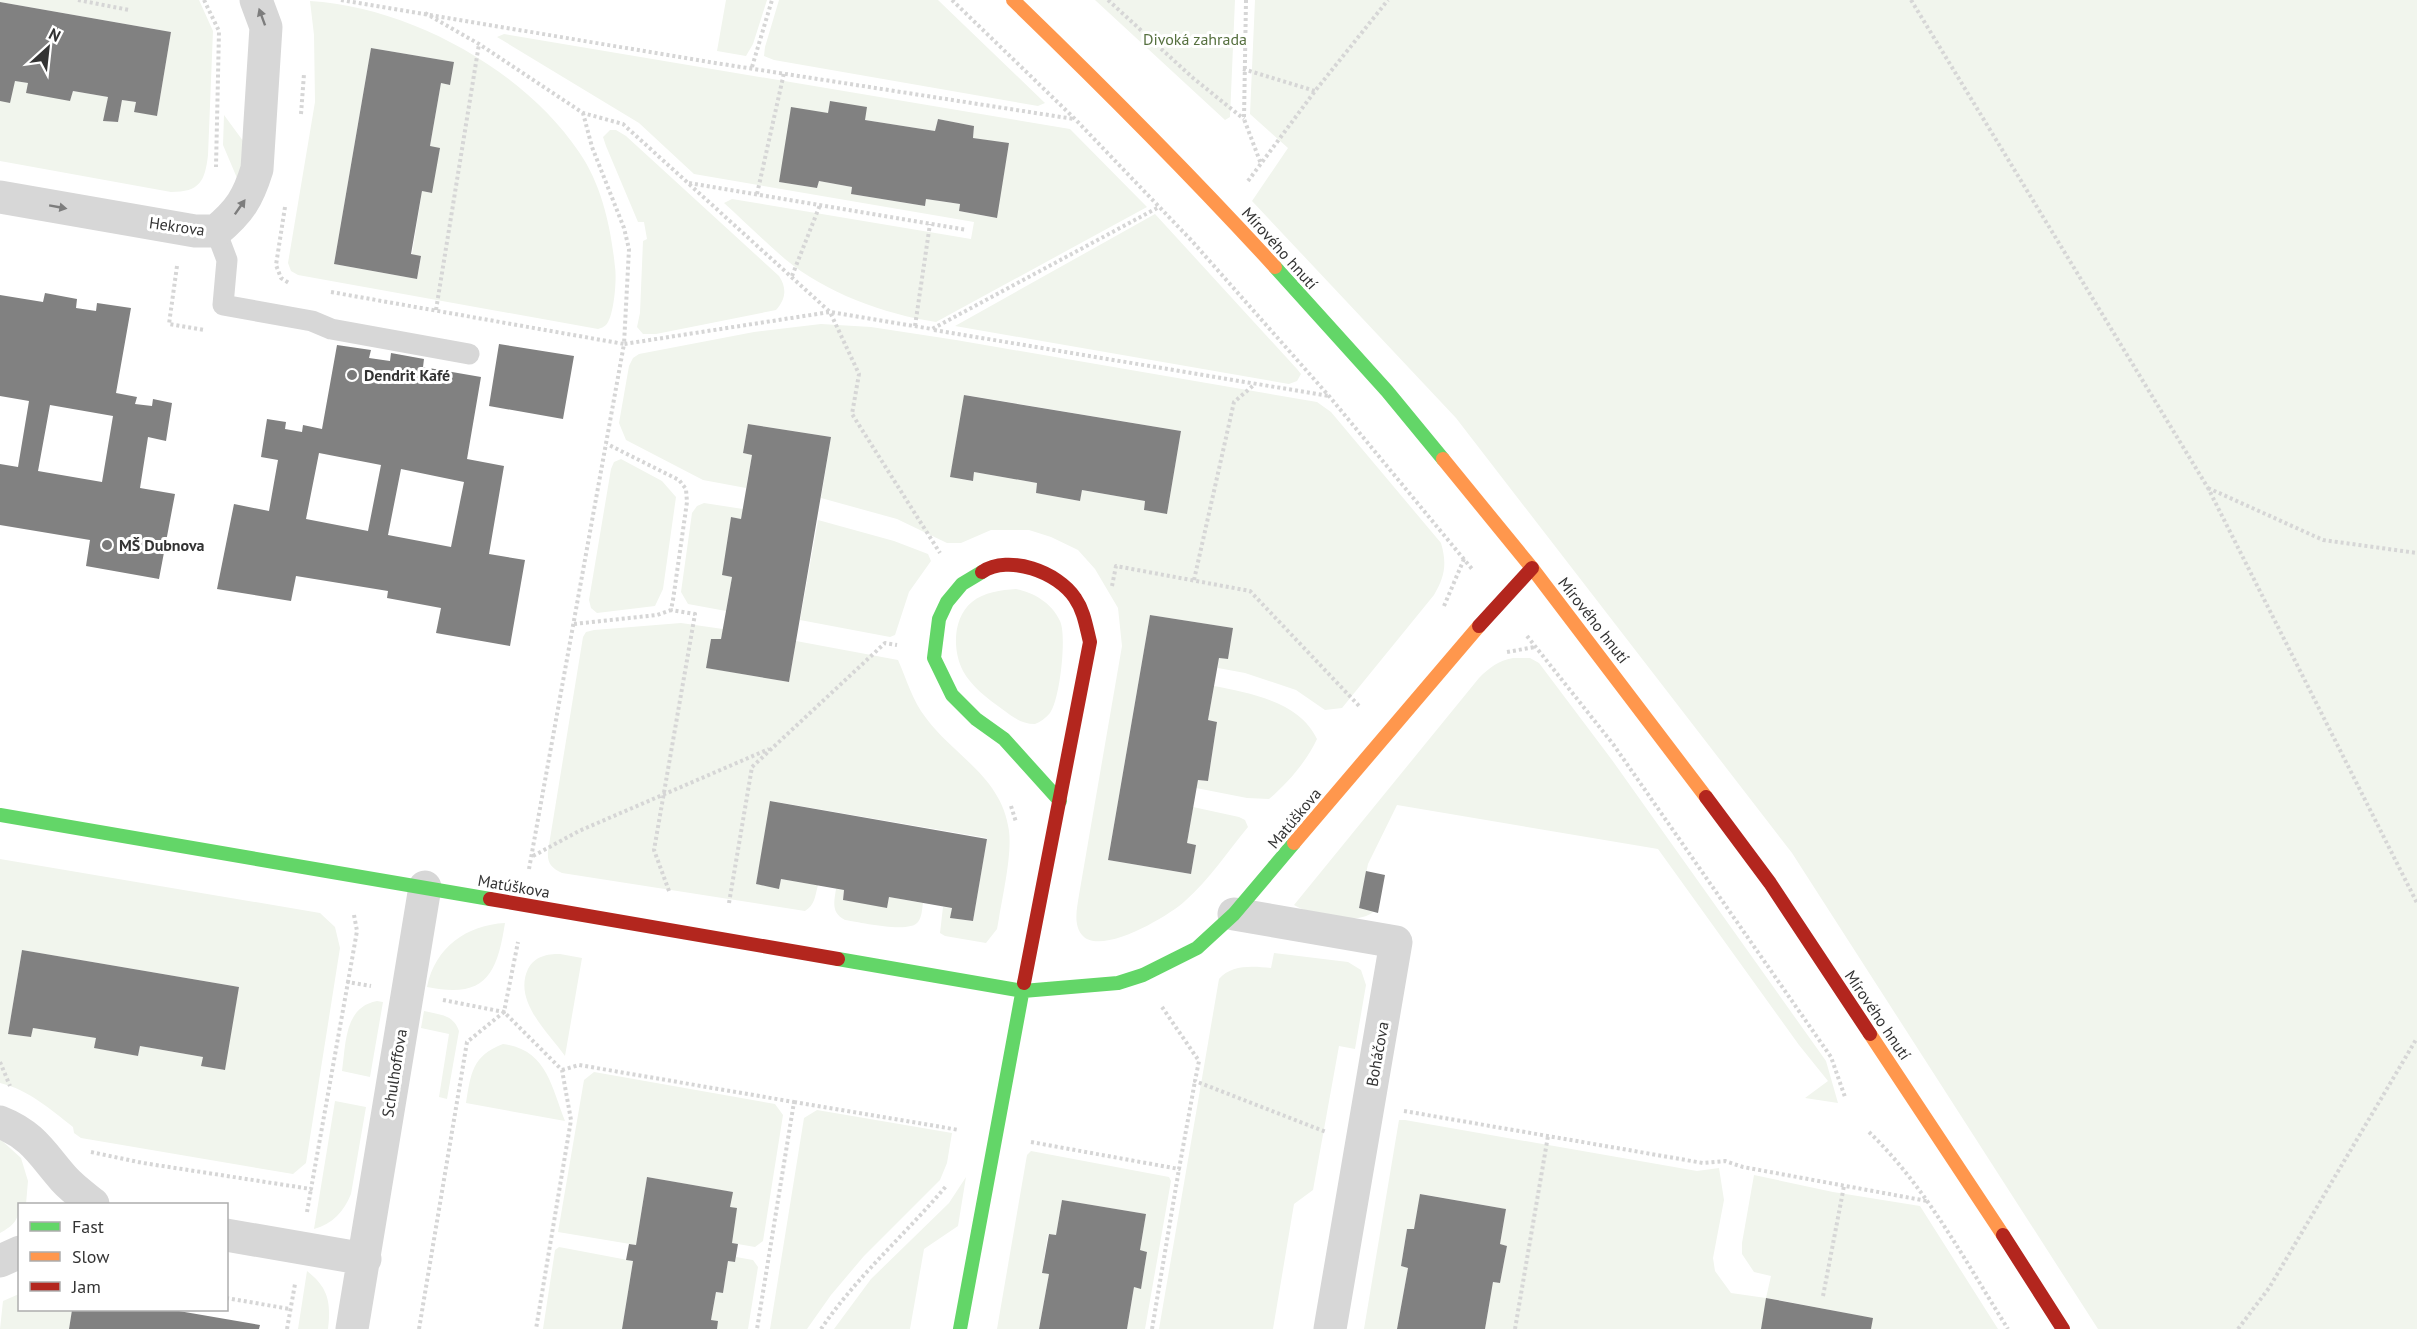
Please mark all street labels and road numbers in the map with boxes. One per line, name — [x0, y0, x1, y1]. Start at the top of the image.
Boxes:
street label: Mírového hnutí — [1238, 203, 1322, 293]
street label: Hekrova — [148, 212, 206, 240]
street label: Mírového hnutí — [1554, 573, 1634, 667]
street label: Matúškova — [1263, 784, 1325, 852]
street label: Matúškova — [476, 870, 552, 902]
street label: Mírového hnutí — [1841, 966, 1915, 1064]
street label: Boháčova — [1361, 1020, 1393, 1088]
street label: Schulhoffova — [377, 1027, 411, 1119]

